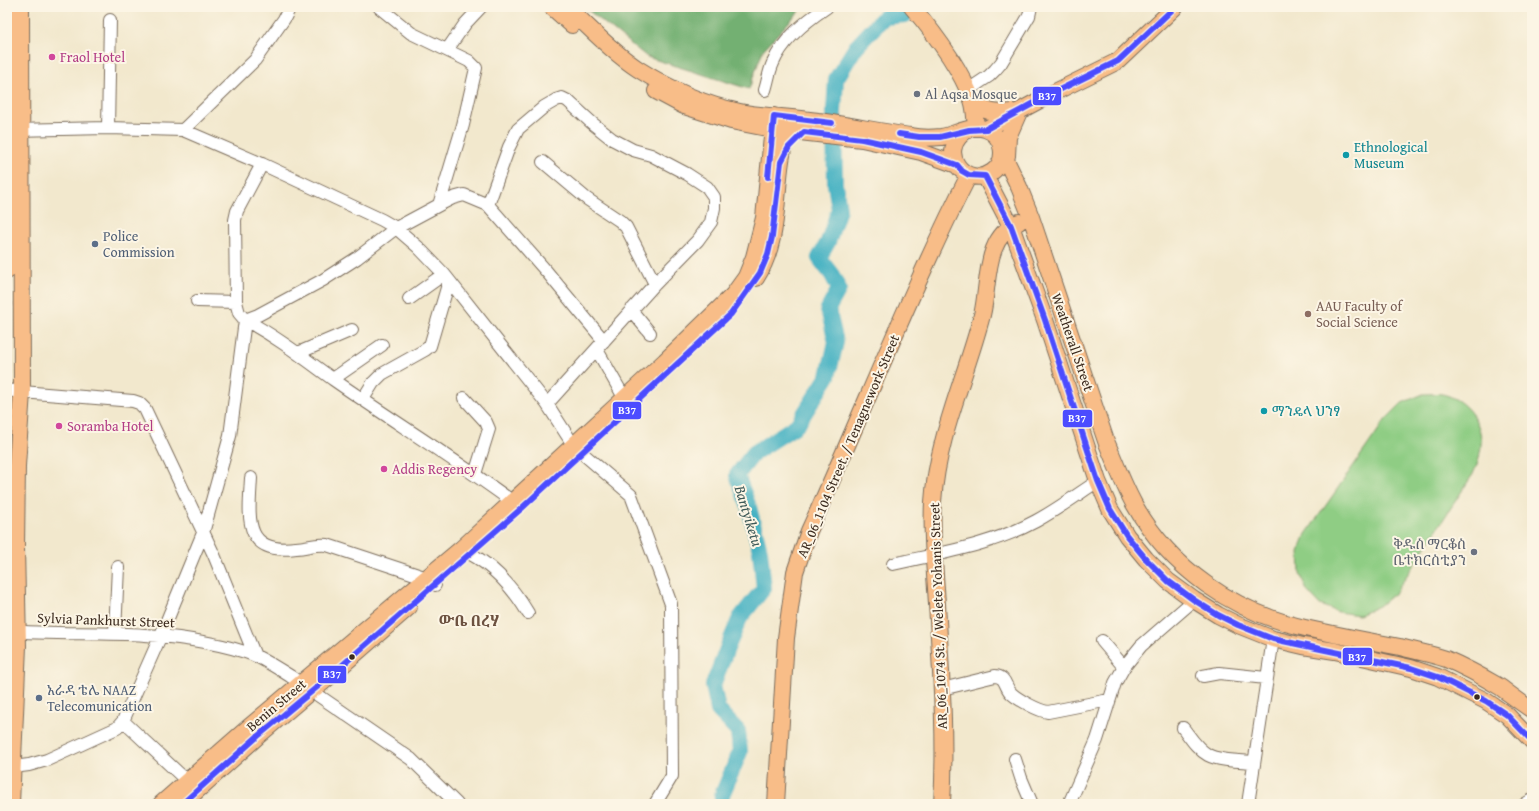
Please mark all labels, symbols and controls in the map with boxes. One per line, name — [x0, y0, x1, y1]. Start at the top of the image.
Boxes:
place label: Fraol Hotel — [60, 47, 125, 67]
marker: Fraol Hotel — [47, 52, 57, 62]
place label: Al Aqsa Mosque — [925, 84, 1018, 104]
line badge: B37 — [1032, 86, 1062, 106]
text: B37 — [1038, 88, 1056, 104]
marker: Al Aqsa Mosque — [912, 89, 922, 99]
place label: Ethnological Museum — [1354, 137, 1428, 173]
marker: Ethnological Museum — [1341, 150, 1351, 160]
place label: Police Commission — [103, 226, 175, 262]
marker: Police Commission — [90, 239, 100, 249]
street label: Weatherall Street — [1047, 290, 1099, 394]
place label: AAU Faculty of Social Science — [1316, 296, 1403, 332]
marker: AAU Faculty of Social Science — [1303, 309, 1313, 319]
street label: AR_06_1104 Street. / Tenagnework Street — [792, 331, 904, 561]
line badge: B37 — [612, 401, 642, 420]
place label: ማንዴላ ህንፃ — [1272, 401, 1341, 421]
text: B37 — [618, 402, 636, 418]
marker: ማንዴላ ህንፃ — [1259, 406, 1269, 416]
line badge: B37 — [1062, 409, 1093, 428]
text: B37 — [1068, 410, 1086, 426]
place label: Soramba Hotel — [67, 416, 154, 436]
marker: Soramba Hotel — [54, 421, 64, 431]
place label: Addis Regency — [392, 459, 477, 479]
marker: Addis Regency — [379, 464, 389, 474]
water label: Bantyiketu — [729, 482, 768, 549]
street label: AR_06_1074 St. / Welete Yohanis Street — [924, 502, 952, 730]
place label: ቅዱስ ማርቆስ ቤተክርስቲያን — [1393, 534, 1466, 570]
marker: ቅዱስ ማርቆስ ቤተክርስቲያን — [1469, 547, 1479, 557]
street label: Sylvia Pankhurst Street — [37, 608, 175, 632]
district label: ውቤ በረሃ — [439, 610, 499, 631]
line badge: B37 — [1342, 647, 1373, 666]
text: B37 — [1348, 649, 1366, 665]
unlabelled marker — [347, 652, 357, 662]
line badge: B37 — [317, 665, 347, 684]
text: B37 — [323, 666, 341, 682]
street label: Benin Street — [242, 674, 310, 736]
place label: አራዳ ቴሌ NAAZ Telecomunication — [47, 680, 152, 716]
unlabelled marker — [1472, 692, 1482, 702]
marker: አራዳ ቴሌ NAAZ Telecomunication — [34, 693, 44, 703]

